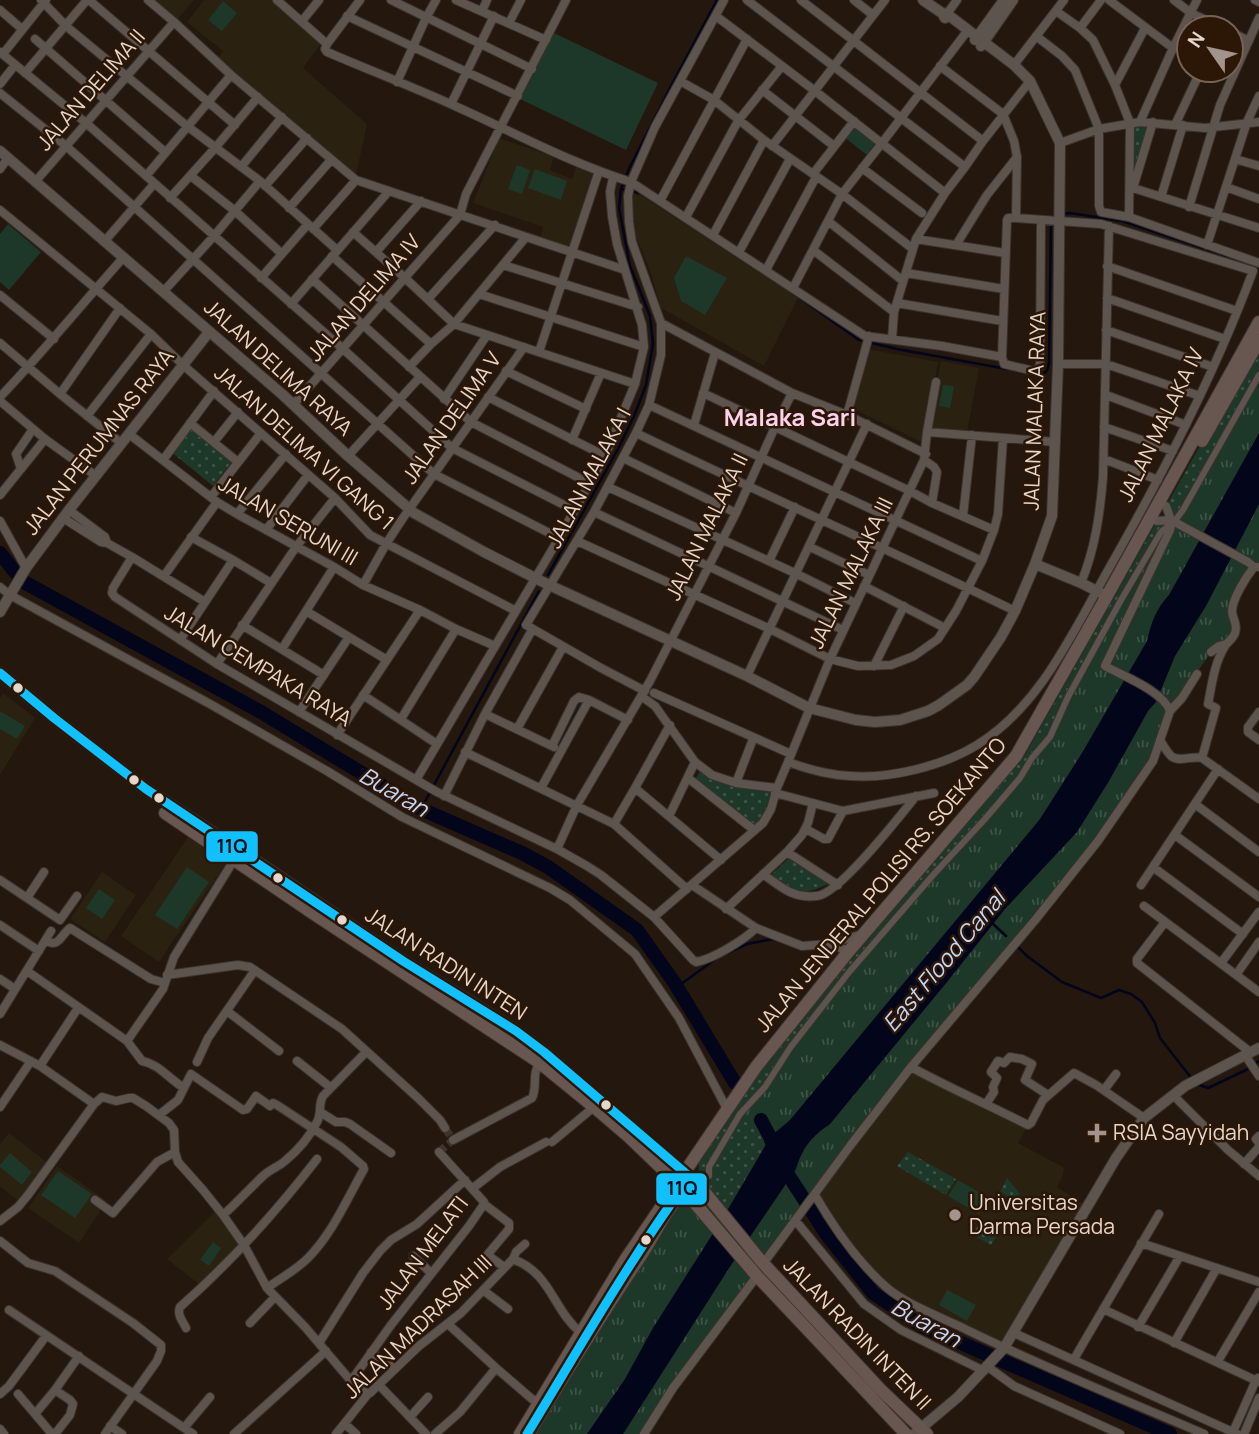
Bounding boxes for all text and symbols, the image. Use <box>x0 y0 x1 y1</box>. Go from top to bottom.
north arrow <box>1175 14 1245 84</box>
street label: JALAN DELIMA II <box>30 23 151 156</box>
text: N <box>1181 27 1211 52</box>
street label: JALAN DELIMA IV <box>300 228 426 367</box>
street label: JALAN DELIMA RAYA <box>198 293 359 442</box>
street label: JALAN MALAKA RAYA <box>1017 311 1051 511</box>
street label: JALAN PERUMNAS RAYA <box>17 343 180 540</box>
street label: JALAN MALAKA IV <box>1111 343 1210 506</box>
street label: JALAN DELIMA V <box>395 346 507 489</box>
street label: JALAN DELIMA VI GANG 1 <box>209 359 401 536</box>
district label: Malaka Sari <box>724 400 856 433</box>
street label: JALAN MALAKA I <box>539 402 637 553</box>
street label: JALAN MALAKA II <box>658 449 754 605</box>
street label: JALAN SERUNI III <box>214 469 363 571</box>
street label: JALAN MALAKA III <box>801 492 899 653</box>
street label: JALAN CEMPAKA RAYA <box>160 598 357 732</box>
unlabelled marker <box>11 681 25 695</box>
street label: JALAN JENDERAL POLISI RS. SOEKANTO <box>749 731 1012 1038</box>
water label: Buaran <box>354 759 436 824</box>
unlabelled marker <box>127 773 141 787</box>
unlabelled marker <box>152 791 166 805</box>
line badge: 11Q <box>205 830 259 863</box>
text: 11Q <box>217 833 247 859</box>
unlabelled marker <box>271 871 285 885</box>
water label: East Flood Canal <box>875 881 1013 1038</box>
street label: JALAN RADIN INTEN <box>360 900 533 1026</box>
unlabelled marker <box>335 913 349 927</box>
unlabelled marker <box>599 1098 613 1112</box>
place label: RSIA Sayyidah <box>1113 1118 1249 1146</box>
marker: RSIA Sayyidah <box>1087 1123 1107 1143</box>
line badge: 11Q <box>655 1172 708 1206</box>
text: 11Q <box>667 1175 697 1201</box>
place label: Universitas Darma Persada <box>969 1188 1115 1240</box>
street label: JALAN MELATI <box>370 1190 474 1315</box>
marker: Universitas Darma Persada <box>947 1207 963 1223</box>
unlabelled marker <box>639 1233 653 1247</box>
street label: JALAN MADRASAH III <box>337 1248 498 1404</box>
street label: JALAN RADIN INTEN II <box>778 1251 938 1416</box>
water label: Buaran <box>886 1290 968 1355</box>

